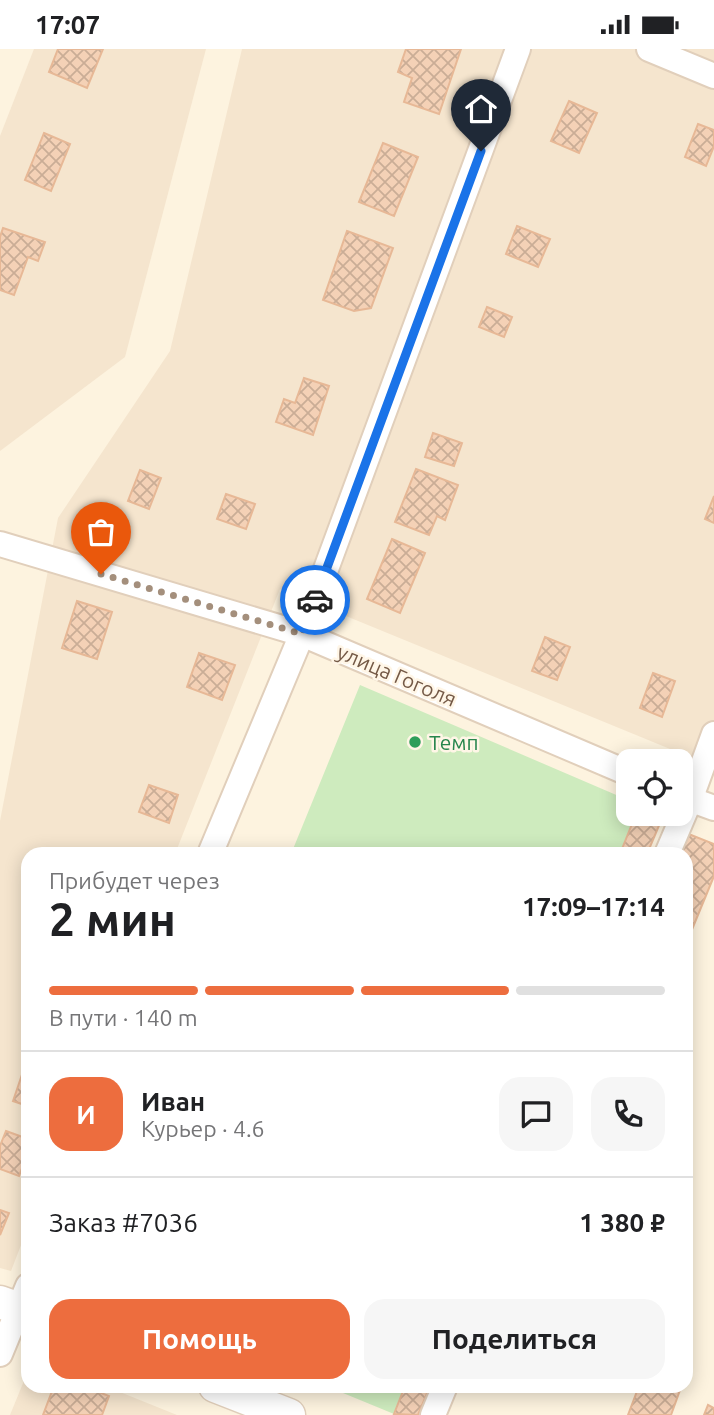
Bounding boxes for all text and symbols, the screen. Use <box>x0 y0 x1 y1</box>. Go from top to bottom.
text: 17:07 <box>35 10 100 39</box>
pin <box>451 79 511 151</box>
icon: home <box>462 90 500 128</box>
pin <box>71 502 131 574</box>
icon: bag <box>82 513 120 551</box>
courier <box>280 565 350 635</box>
icon: car <box>296 581 334 619</box>
street label: улица Гоголя <box>334 639 460 711</box>
place label: Темп <box>429 730 479 754</box>
marker: Темп <box>407 734 423 750</box>
map controls <box>616 749 693 826</box>
button: locate <box>616 749 693 826</box>
text: Прибудет через <box>49 868 220 893</box>
text: 17:09–17:14 <box>522 892 665 921</box>
text: 2 мин <box>49 893 176 945</box>
text: В пути · 140 m <box>49 1005 198 1030</box>
button: chat <box>499 1077 573 1151</box>
button: phone <box>591 1077 665 1151</box>
text: Иван <box>141 1087 205 1116</box>
text: И <box>76 1100 96 1129</box>
text: Курьер · 4.6 <box>141 1116 265 1141</box>
text: Заказ #7036 <box>49 1208 198 1237</box>
text: 1 380 ₽ <box>579 1208 665 1237</box>
button: Помощь <box>49 1299 350 1379</box>
button: Поделиться <box>364 1299 665 1379</box>

